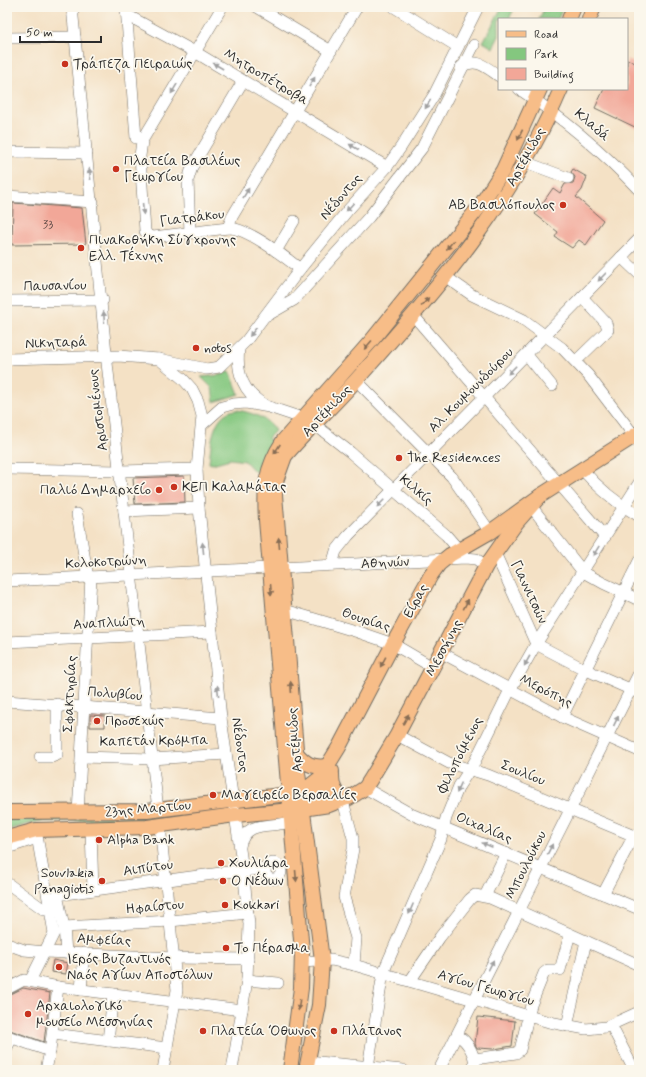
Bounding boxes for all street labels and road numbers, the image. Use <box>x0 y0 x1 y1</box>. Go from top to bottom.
street label: Μητροπέτροβα <box>220 44 312 109</box>
street label: Κλαδά <box>571 105 614 145</box>
street label: Αρτέμιδος <box>502 124 550 190</box>
street label: Νέδοντος <box>315 170 366 224</box>
street label: Γιατράκου <box>159 205 225 231</box>
street label: Παυσανίου <box>23 276 87 296</box>
street label: Νικηταρά <box>25 333 88 353</box>
street label: Αλ. Κουμουνδούρου <box>424 343 518 437</box>
street label: Αριστομένους <box>83 368 112 452</box>
street label: Αρτέμιδος <box>298 380 356 441</box>
street label: Κιλκίς <box>395 470 437 510</box>
street label: Κολοκοτρώνη <box>65 551 147 573</box>
street label: Αθηνών <box>360 553 410 573</box>
street label: Γιαννιτσών <box>506 557 552 627</box>
street label: Είρας <box>399 581 433 621</box>
street label: Θουρίας <box>339 604 393 636</box>
street label: Αναπλιώτη <box>73 612 145 634</box>
street label: Μεσσήνης <box>421 616 467 680</box>
street label: Σφακτηρίας <box>59 655 81 733</box>
street label: Μερόπης <box>516 670 576 712</box>
street label: Πολυβίου <box>87 683 143 705</box>
street label: Αρτέμιδος <box>282 707 307 773</box>
street label: Φιλοποίμενος <box>433 714 487 797</box>
street label: Νέδοντος <box>227 716 254 774</box>
street label: Καπετάν Κρόμπα <box>100 731 208 751</box>
street label: Σουλίου <box>498 756 548 790</box>
street label: 23ης Μαρτίου <box>104 796 192 822</box>
street label: Οιχαλίας <box>453 808 515 848</box>
street label: Μπουλούκου <box>501 828 551 902</box>
street label: Αιπύτου <box>122 856 174 880</box>
street label: Ηφαίστου <box>125 895 185 919</box>
street label: Αμφείας <box>77 930 131 950</box>
street label: Αγίου Γεωργίου <box>436 966 536 1010</box>

